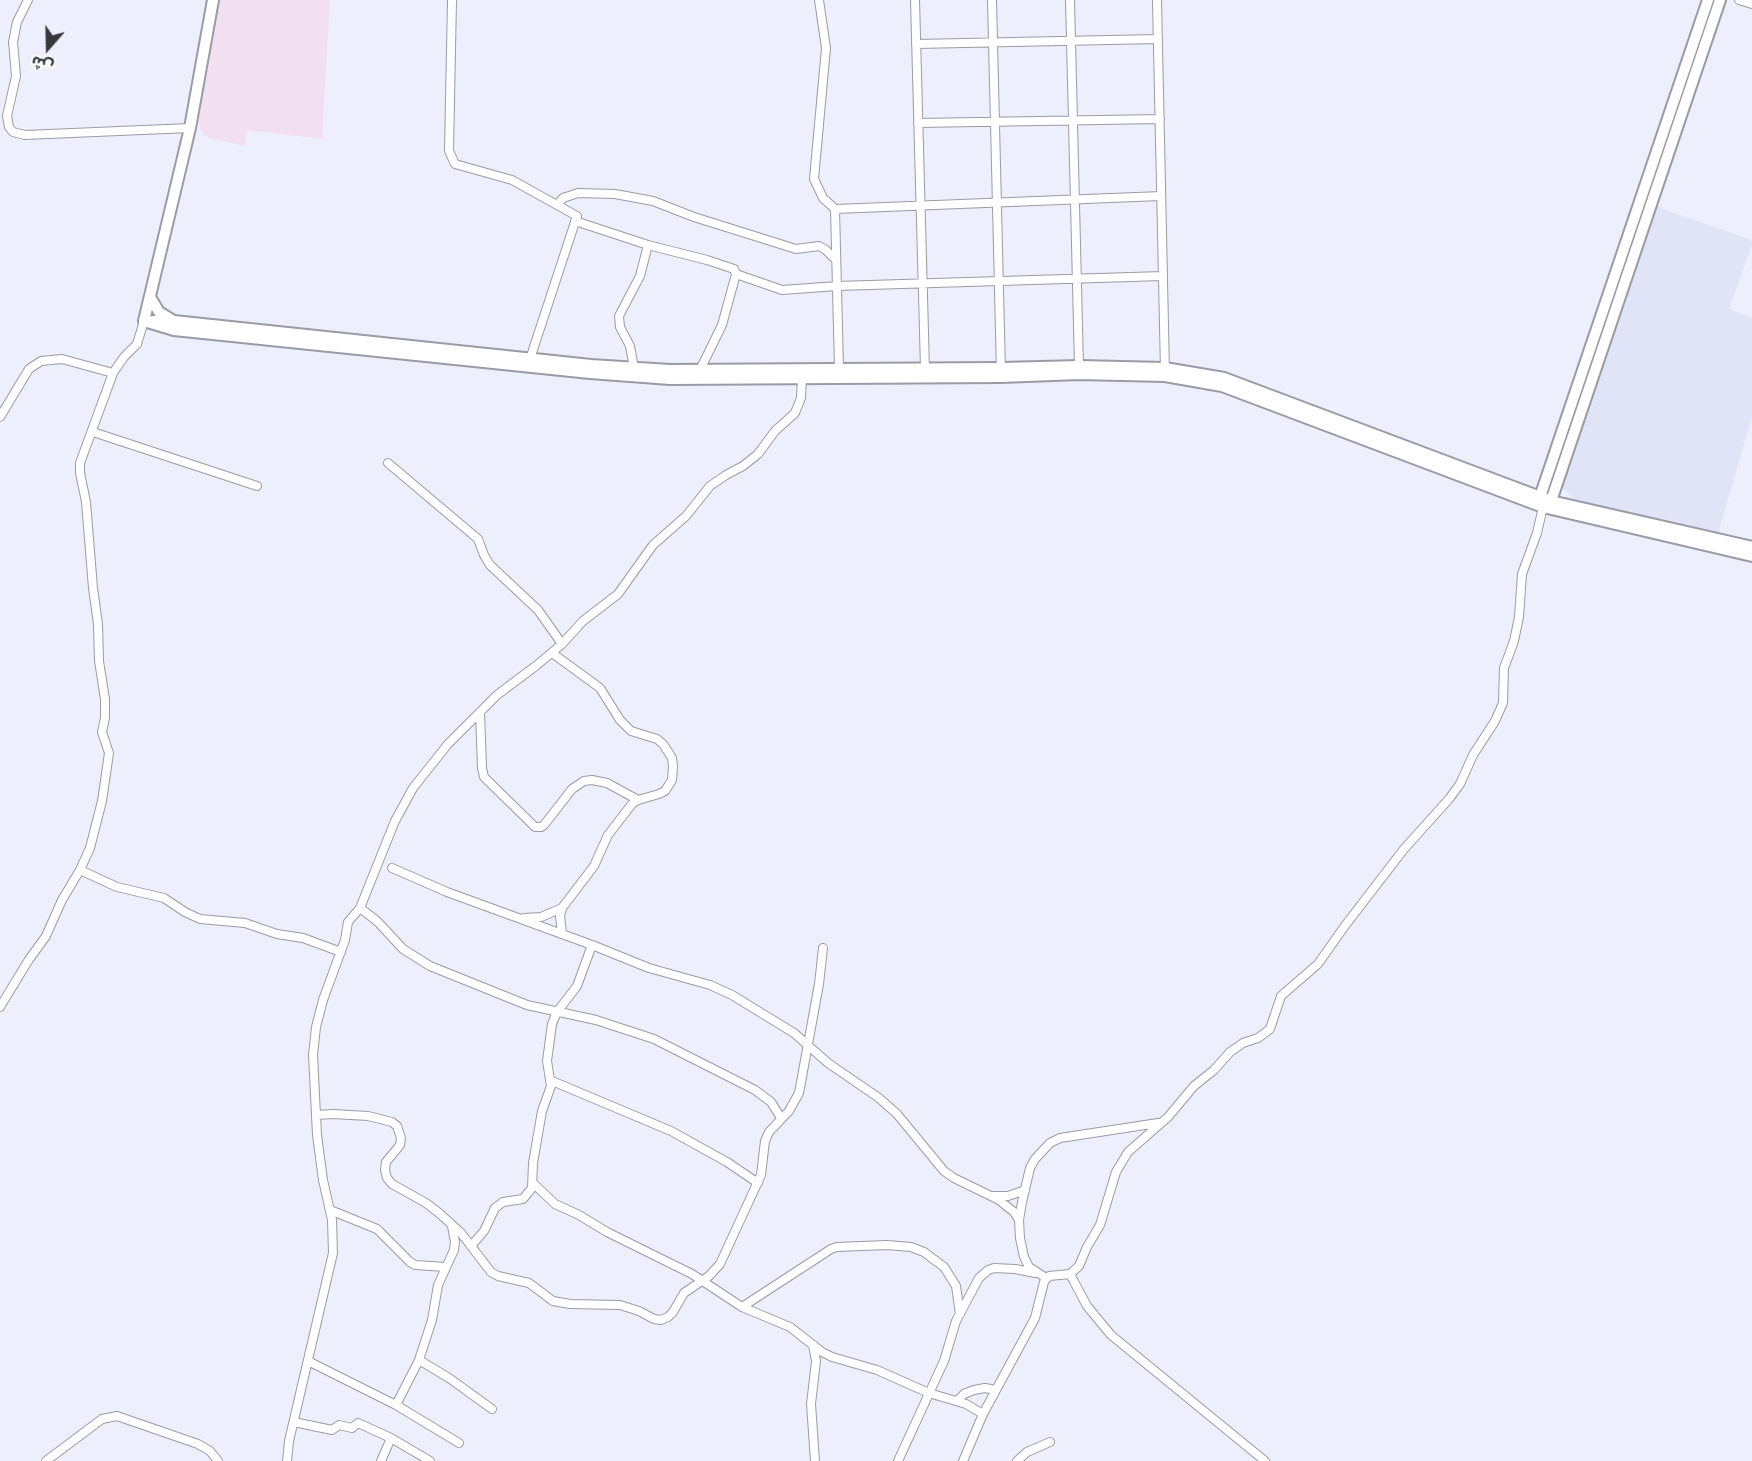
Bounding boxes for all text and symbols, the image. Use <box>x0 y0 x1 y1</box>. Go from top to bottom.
north arrow <box>18 18 78 78</box>
text: ش <box>28 53 55 78</box>

